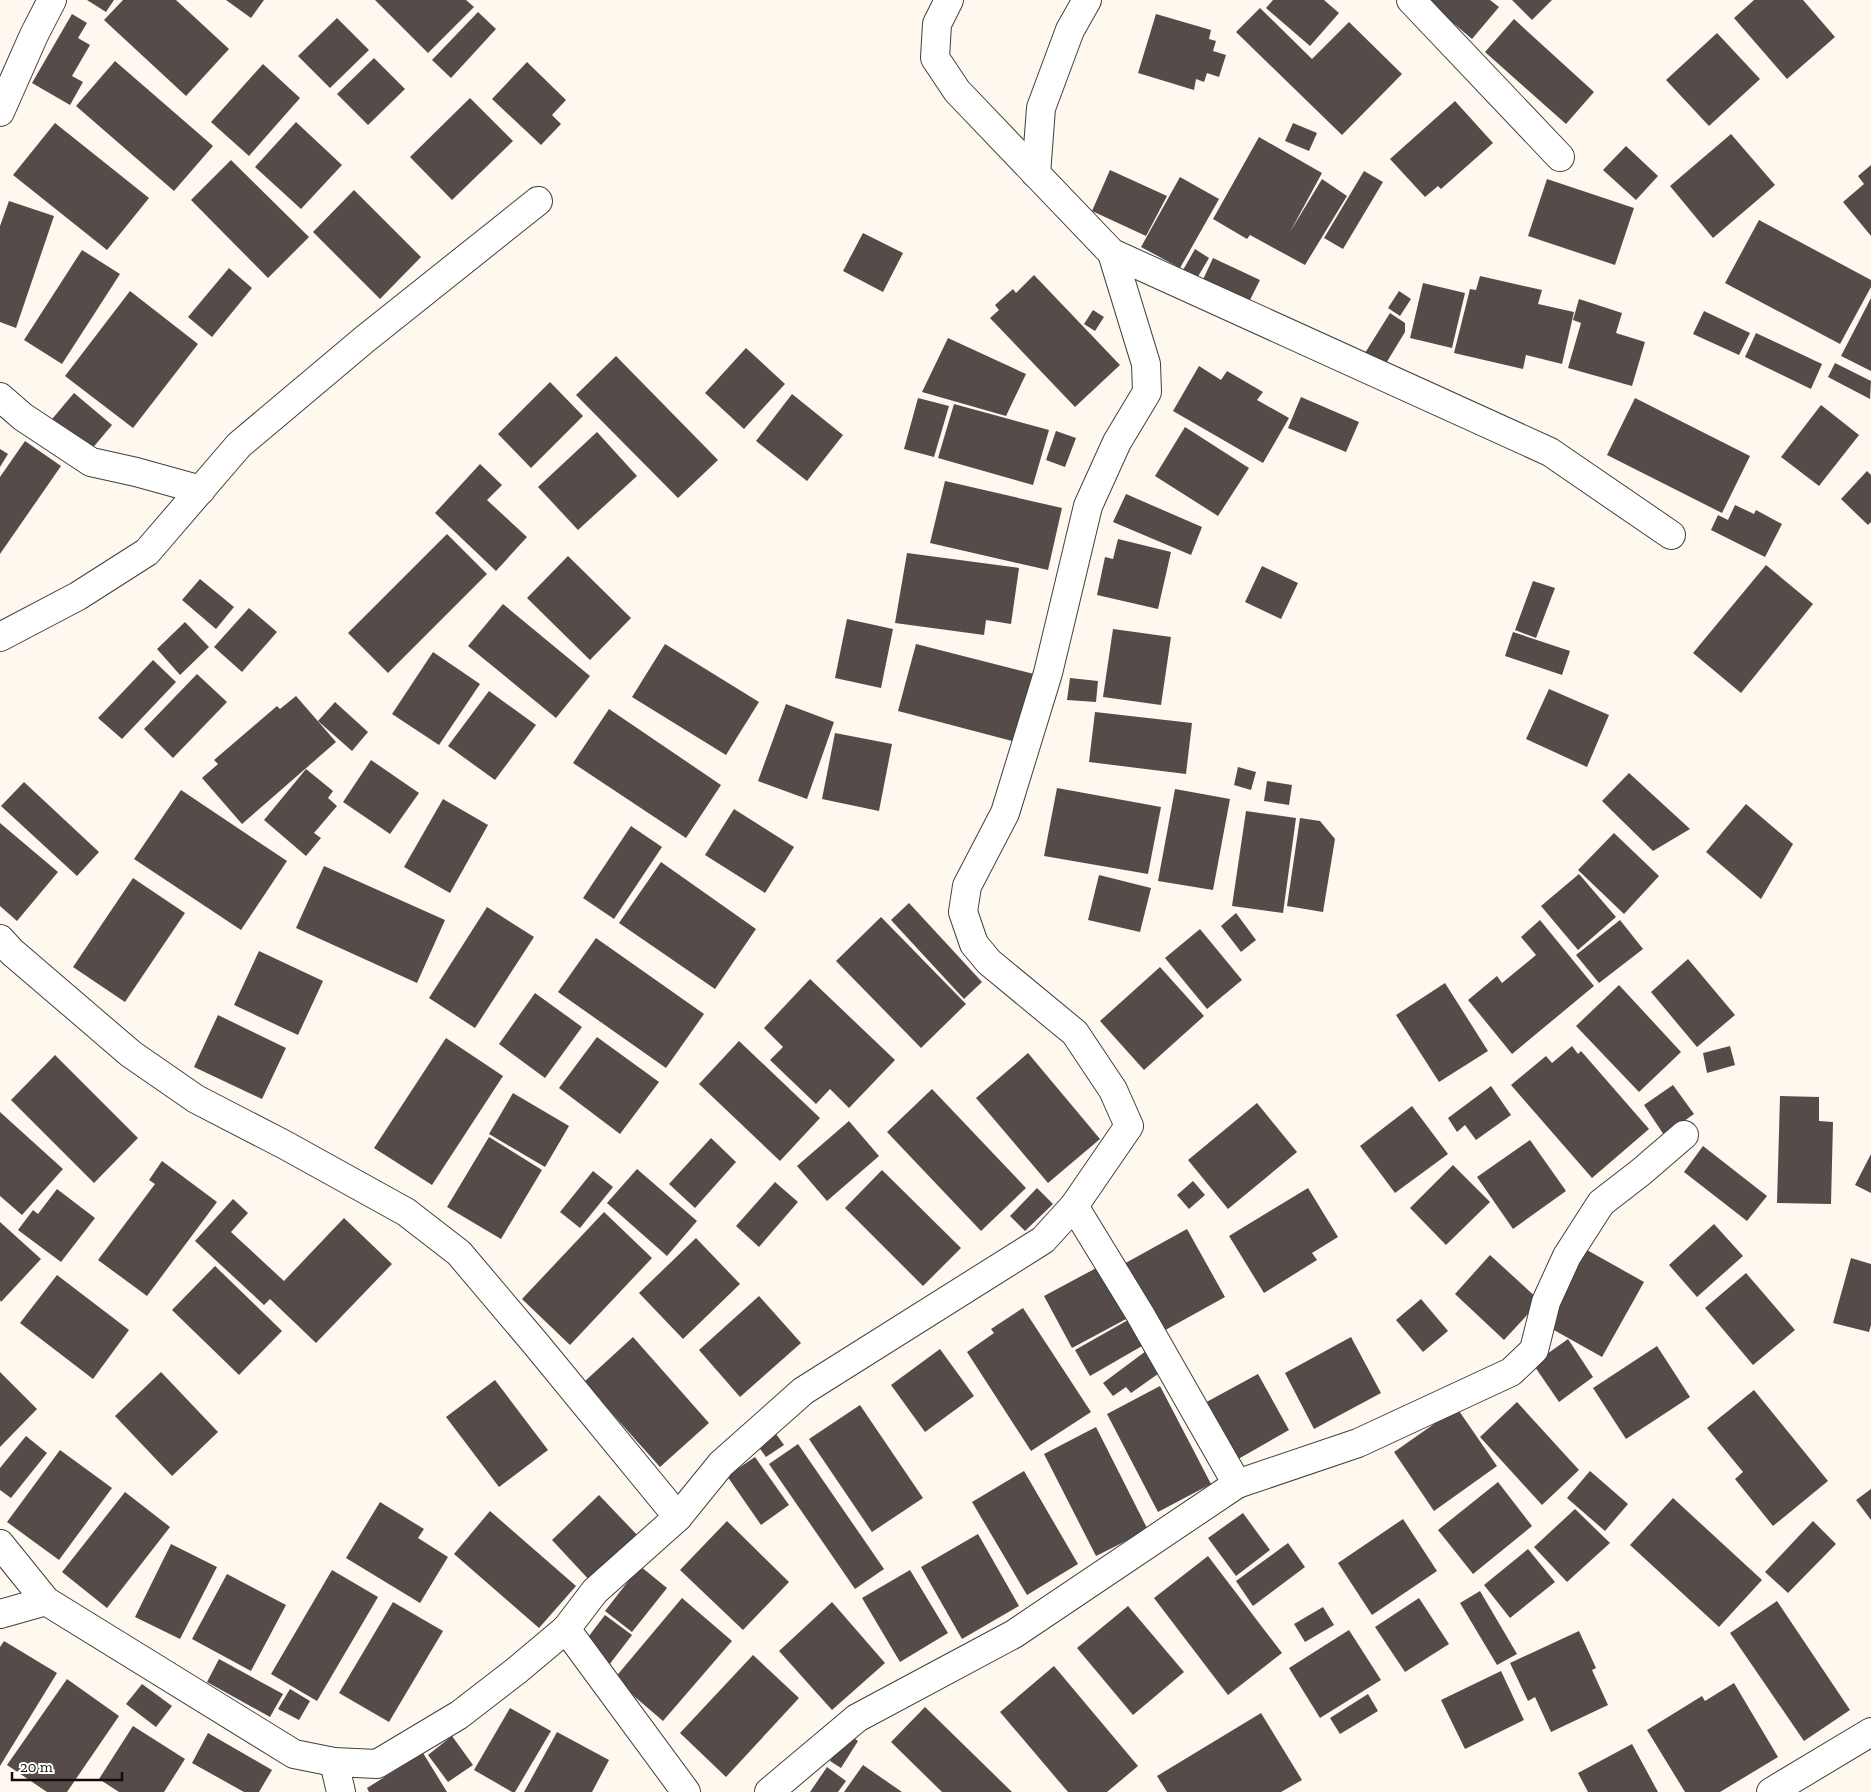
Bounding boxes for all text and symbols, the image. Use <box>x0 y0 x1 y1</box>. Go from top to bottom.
scale bar <box>12 1750 122 1782</box>
text: 20 m <box>20 1758 53 1776</box>

